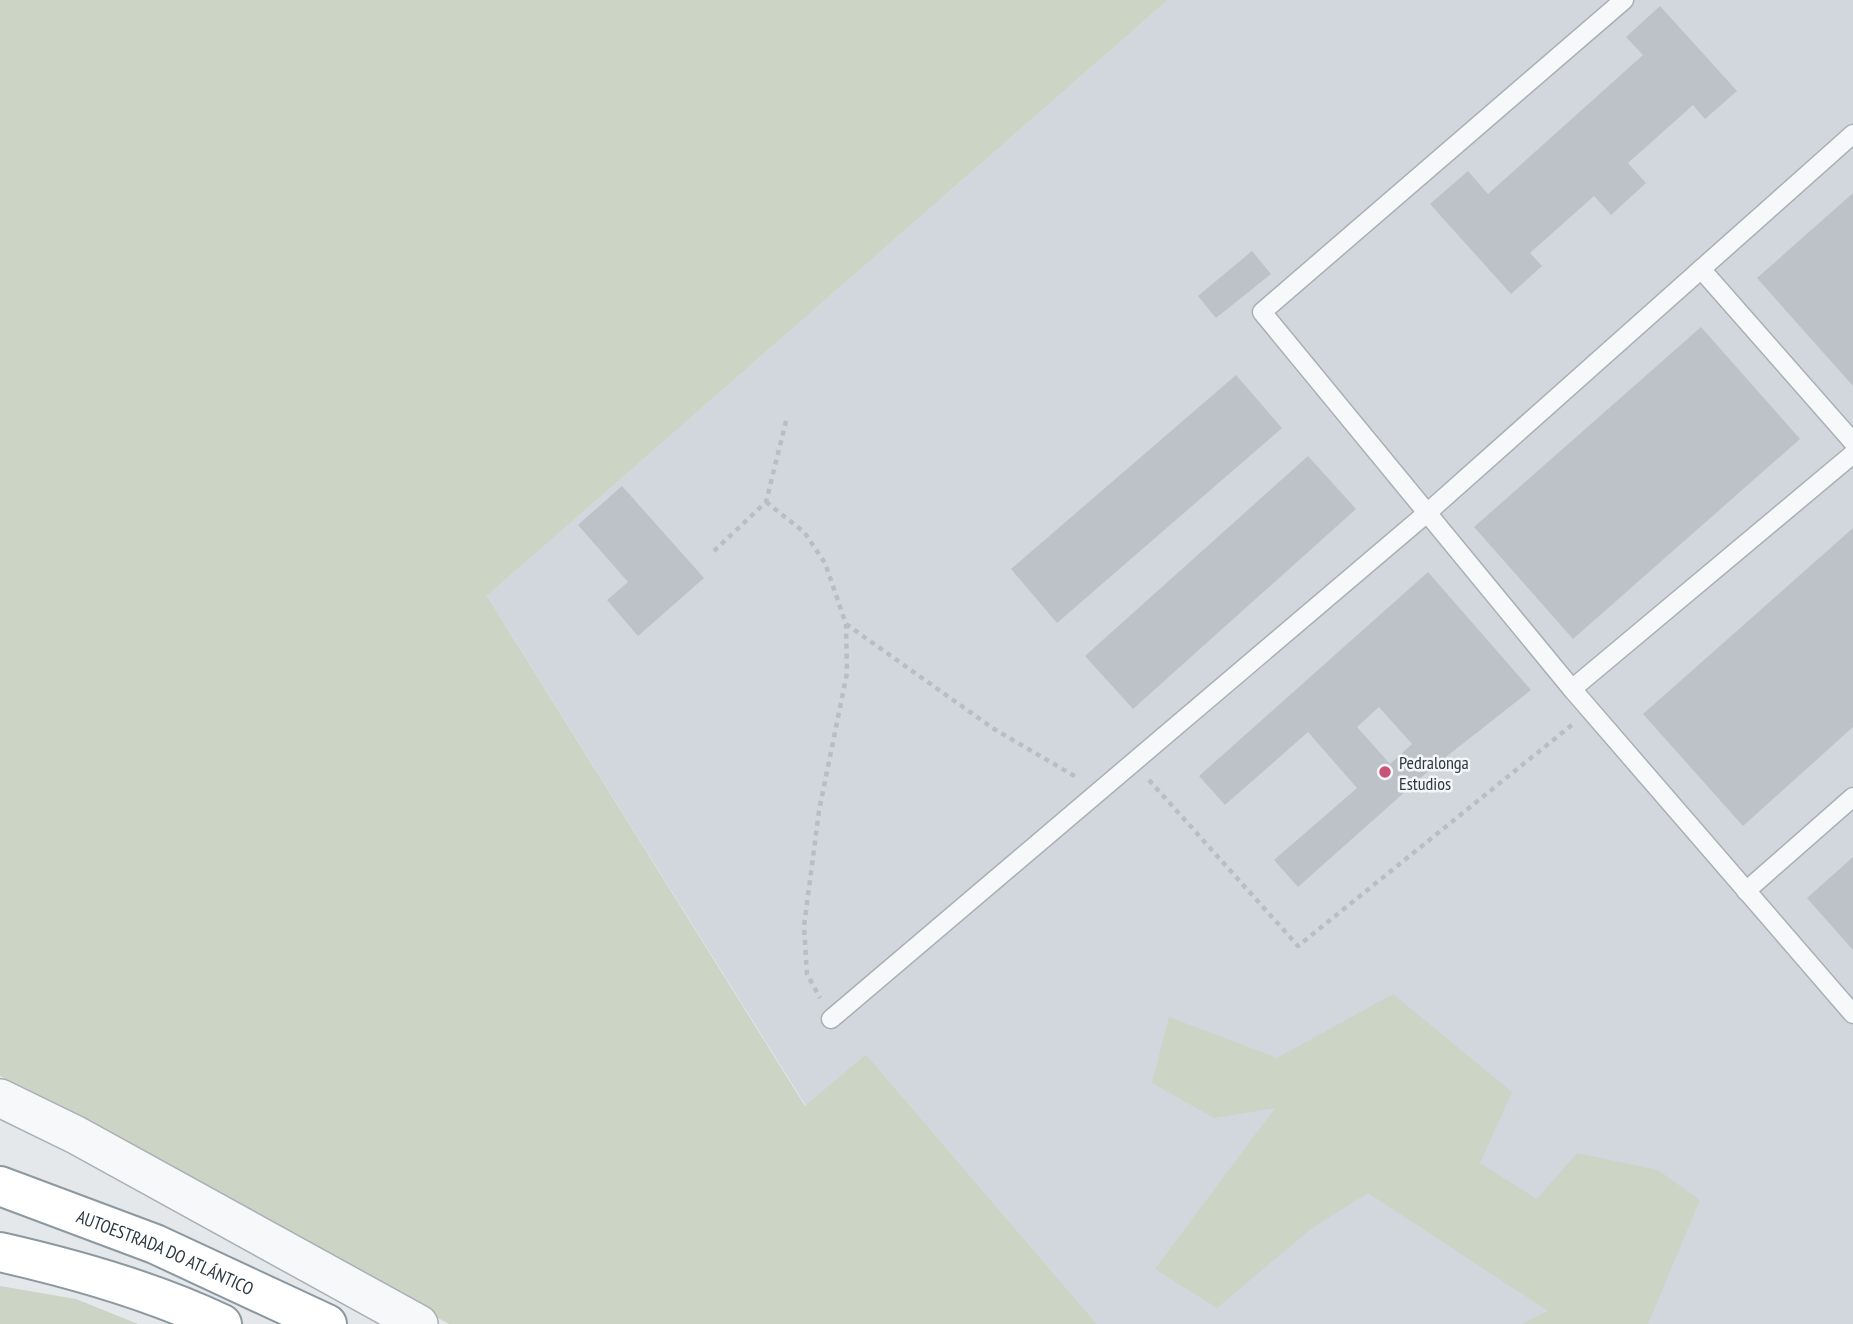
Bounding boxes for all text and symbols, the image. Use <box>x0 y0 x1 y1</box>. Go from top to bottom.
place label: Pedralonga Estudios <box>1399 751 1469 795</box>
marker: Pedralonga Estudios <box>1377 764 1393 780</box>
street label: AUTOESTRADA DO ATLÁNTICO <box>74 1204 258 1300</box>

